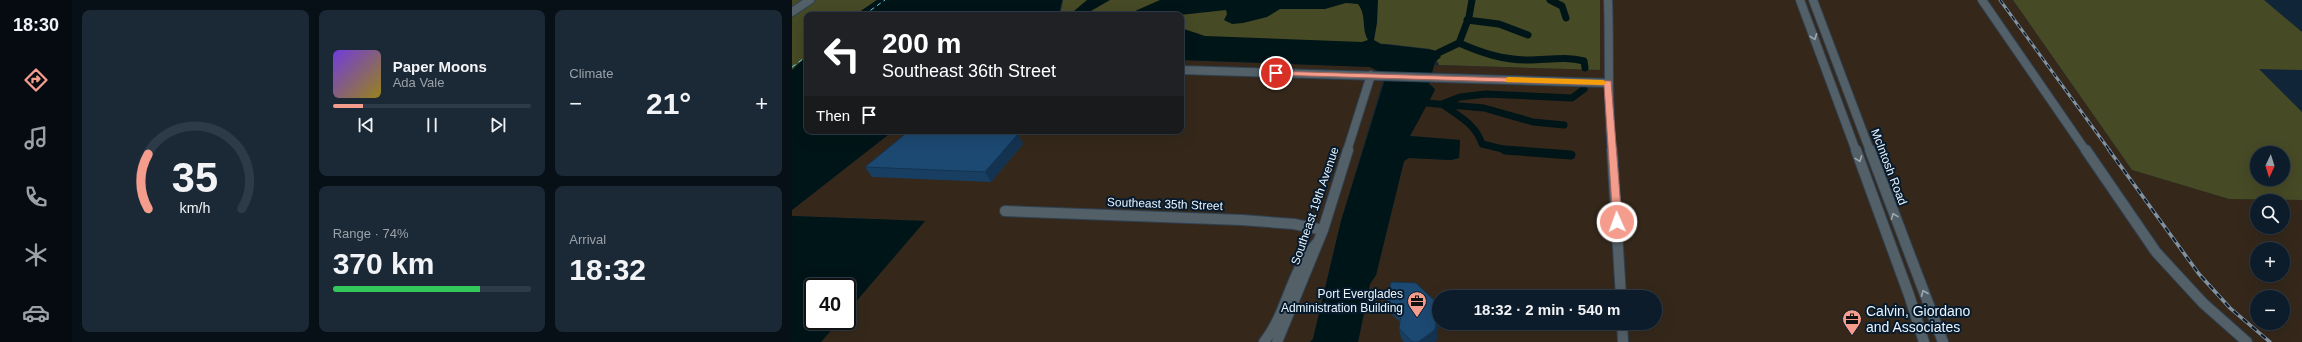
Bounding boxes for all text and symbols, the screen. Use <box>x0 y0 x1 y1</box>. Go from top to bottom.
text: 18:30 <box>13 15 59 35</box>
icon: left <box>816 28 868 80</box>
text: 200 m <box>882 28 961 59</box>
one-way arrow <box>1810 34 1818 41</box>
pin <box>1259 56 1293 90</box>
text: Paper Moons <box>393 58 487 75</box>
text: Southeast 36th Street <box>882 61 1056 81</box>
icon: arrive <box>1265 62 1287 84</box>
icon: directions <box>22 66 50 94</box>
text: Climate <box>569 66 613 81</box>
text: Ada Vale <box>393 75 444 90</box>
text: 21° <box>646 87 691 120</box>
text: − <box>569 91 582 116</box>
text: + <box>755 91 768 116</box>
icon: arrive <box>858 104 880 126</box>
text: Then <box>816 107 850 124</box>
icon: previous <box>355 114 377 136</box>
icon: pause <box>421 114 443 136</box>
icon: next <box>487 114 509 136</box>
icon: music <box>22 124 50 152</box>
street label: McIntosh Road <box>1868 127 1910 207</box>
street label: Southeast 19th Avenue <box>1288 145 1342 267</box>
north arrow <box>2250 146 2290 186</box>
map controls <box>2250 146 2290 330</box>
text: 35 <box>172 154 218 201</box>
one-way arrow <box>1855 156 1863 163</box>
icon: phone <box>22 183 50 211</box>
button: search <box>2250 194 2290 234</box>
street label: Southeast 35th Street <box>1107 195 1224 213</box>
text: km/h <box>180 200 211 216</box>
position arrow <box>1596 201 1638 243</box>
one-way arrow <box>1891 213 1899 220</box>
text: Range · 74% <box>333 226 409 241</box>
text: Arrival <box>569 232 606 247</box>
icon: climate <box>22 241 50 269</box>
button: + <box>2250 242 2290 282</box>
text: 370 km <box>333 247 434 280</box>
text: 18:32 <box>569 253 646 286</box>
speed limit sign: 40 <box>804 278 856 330</box>
place label: Port Everglades Administration Building <box>1281 287 1403 315</box>
one-way arrow <box>1921 289 1929 297</box>
office icon: Port Everglades Administration Building <box>1406 290 1428 318</box>
button: − <box>2250 290 2290 330</box>
icon: car <box>22 299 50 327</box>
text: 18:32 · 2 min · 540 m <box>1474 301 1620 318</box>
place label: Calvin, Giordano and Associates <box>1866 303 1970 335</box>
office icon: Calvin, Giordano and Associates <box>1841 308 1863 336</box>

